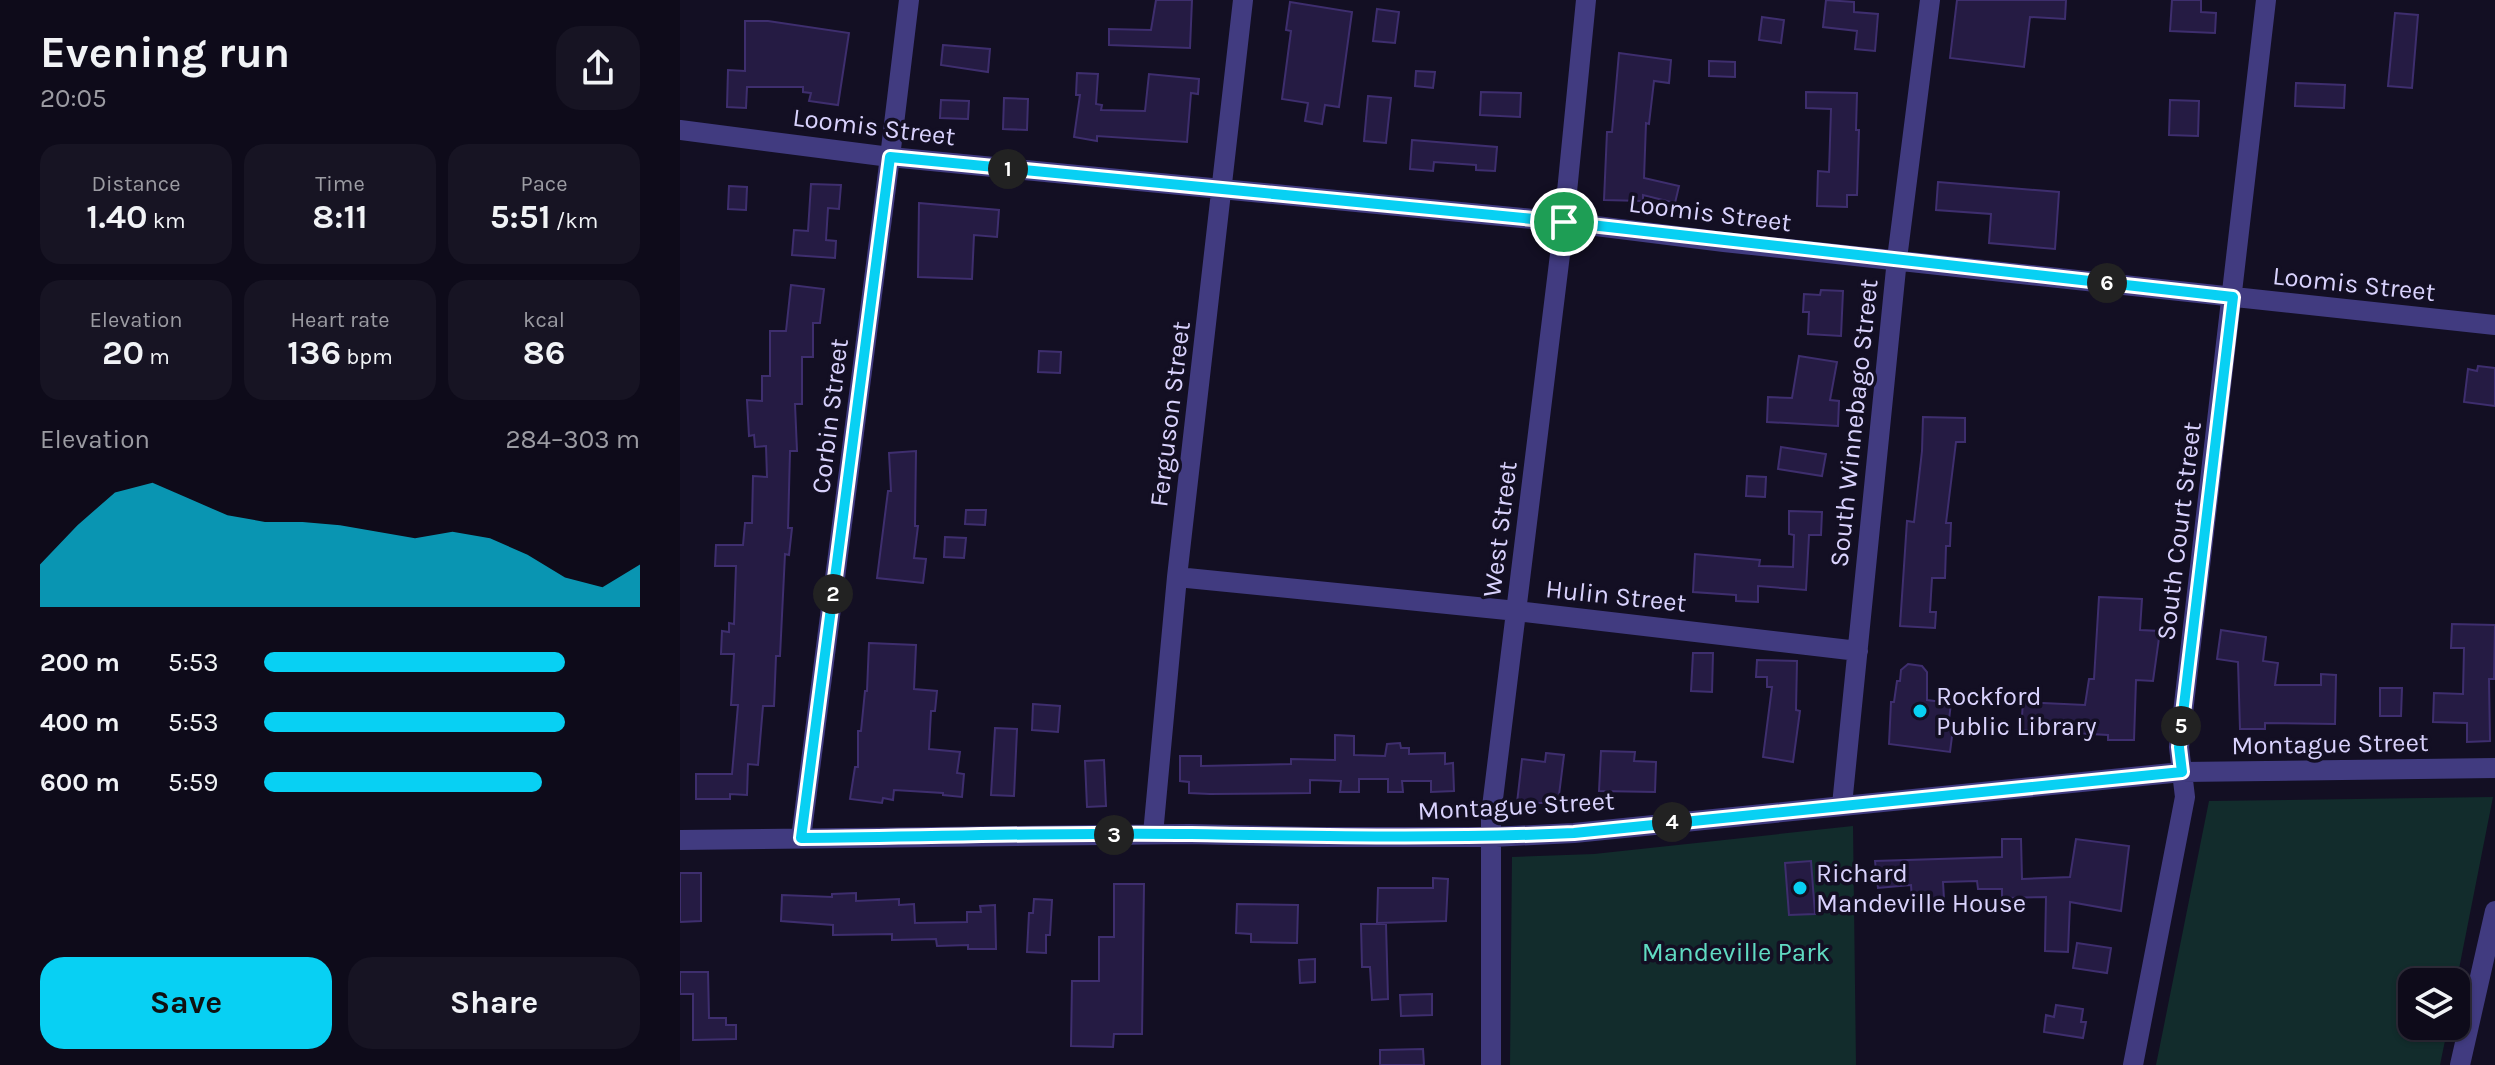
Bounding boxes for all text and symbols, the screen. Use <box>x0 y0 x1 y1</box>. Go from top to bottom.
button: share <box>556 26 640 110</box>
text: Evening run <box>40 27 290 78</box>
text: 20:05 <box>40 83 107 114</box>
street label: Loomis Street <box>791 102 957 152</box>
pin: 1 <box>988 149 1028 189</box>
text: 1 <box>1004 156 1012 182</box>
text: Distance <box>92 171 180 197</box>
text: Time <box>315 171 365 197</box>
text: Pace <box>521 171 567 197</box>
pin <box>1530 188 1598 256</box>
street label: Loomis Street <box>1627 188 1793 238</box>
text: 1.40 <box>86 197 147 237</box>
text: 8:11 <box>312 197 368 237</box>
text: 5:51 <box>490 197 551 237</box>
icon: arrive <box>1542 200 1586 244</box>
text: km <box>147 208 186 234</box>
text: /km <box>551 208 598 234</box>
street label: Loomis Street <box>2271 260 2437 308</box>
pin: 6 <box>2087 263 2127 303</box>
text: 6 <box>2100 270 2114 296</box>
street label: South Winnebago Street <box>1823 277 1885 568</box>
text: Elevation <box>89 307 183 333</box>
text: Heart rate <box>290 307 390 333</box>
text: kcal <box>523 307 565 333</box>
street label: Ferguson Street <box>1143 319 1197 509</box>
text: 20 <box>102 333 144 373</box>
text: 136 <box>287 333 341 373</box>
text: 86 <box>523 333 565 373</box>
street label: Corbin Street <box>805 337 855 495</box>
text: m <box>144 344 170 370</box>
text: bpm <box>341 344 393 370</box>
street label: South Court Street <box>2150 420 2208 642</box>
text: Elevation <box>40 424 150 455</box>
text: 284–303 m <box>506 424 640 455</box>
street label: West Street <box>1476 459 1524 599</box>
street label: Hulin Street <box>1544 573 1688 619</box>
pin: 2 <box>813 574 853 614</box>
text: 2 <box>826 581 840 607</box>
text: 200 m <box>40 647 120 678</box>
text: 5:53 <box>168 647 219 678</box>
place label: Rockford Public Library <box>1936 681 2097 742</box>
marker: Rockford Public Library <box>1911 702 1929 720</box>
pin: 5 <box>2161 706 2201 746</box>
text: 400 m <box>40 707 120 738</box>
text: 5:53 <box>168 707 219 738</box>
text: 5 <box>2175 713 2187 739</box>
street label: Montague Street <box>2231 727 2429 761</box>
text: 600 m <box>40 767 120 798</box>
text: 5:59 <box>168 767 218 798</box>
street label: Montague Street <box>1417 785 1616 827</box>
pin: 4 <box>1652 802 1692 842</box>
text: 4 <box>1665 809 1679 835</box>
pin: 3 <box>1094 815 1134 855</box>
text: 3 <box>1107 822 1121 848</box>
place label: Richard Mandeville House <box>1816 858 2026 919</box>
marker: Richard Mandeville House <box>1791 879 1809 897</box>
park label: Mandeville Park <box>1642 937 1830 968</box>
button: Save <box>40 957 332 1049</box>
button: Share <box>348 957 640 1049</box>
map controls <box>2398 968 2470 1040</box>
button: layers <box>2398 968 2470 1040</box>

